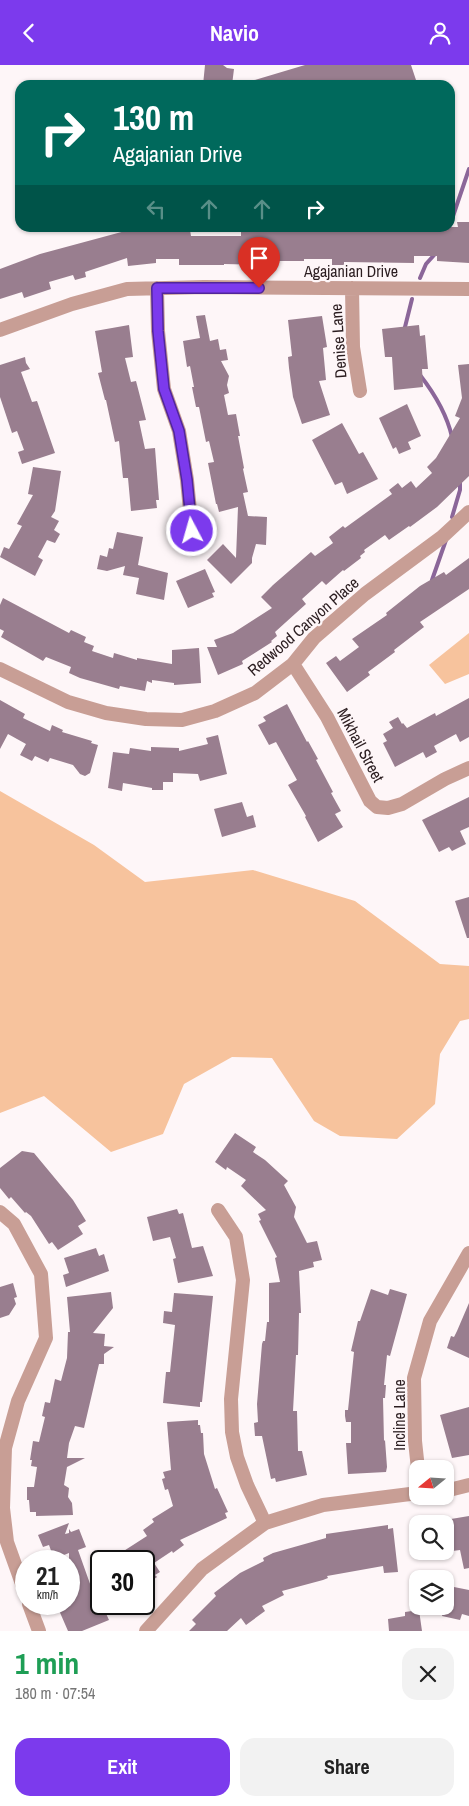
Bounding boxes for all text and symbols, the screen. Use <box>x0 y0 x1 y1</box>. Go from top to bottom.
text: Navio <box>210 18 259 48</box>
icon: back <box>15 19 43 47</box>
icon: person <box>426 19 454 47</box>
text: 130 m <box>113 94 194 141</box>
icon: right <box>30 100 95 165</box>
text: Agajanian Drive <box>113 139 242 169</box>
icon: left <box>142 195 170 223</box>
icon: ahead <box>195 195 223 223</box>
icon: ahead <box>248 195 276 223</box>
icon: right <box>301 195 329 223</box>
pin <box>238 237 280 288</box>
icon: arrive <box>245 244 273 272</box>
street label: Agajanian Drive <box>303 260 398 282</box>
street label: Denise Lane <box>324 303 352 379</box>
position arrow <box>165 504 217 556</box>
street label: Redwood Canyon Place <box>243 572 363 680</box>
street label: Mikhail Street <box>332 704 390 786</box>
street label: Incline Lane <box>388 1379 410 1451</box>
north arrow <box>409 1460 454 1505</box>
map controls <box>409 1460 454 1615</box>
button: search <box>409 1515 454 1560</box>
speed limit sign: 30 <box>90 1550 155 1615</box>
text: 21 <box>36 1559 59 1593</box>
button: layers <box>409 1570 454 1615</box>
text: km/h <box>37 1587 58 1603</box>
text: 1 min <box>15 1643 79 1683</box>
button: close <box>402 1648 454 1700</box>
text: 180 m · 07:54 <box>15 1682 95 1704</box>
button: Exit <box>15 1738 230 1796</box>
button: Share <box>240 1738 454 1796</box>

